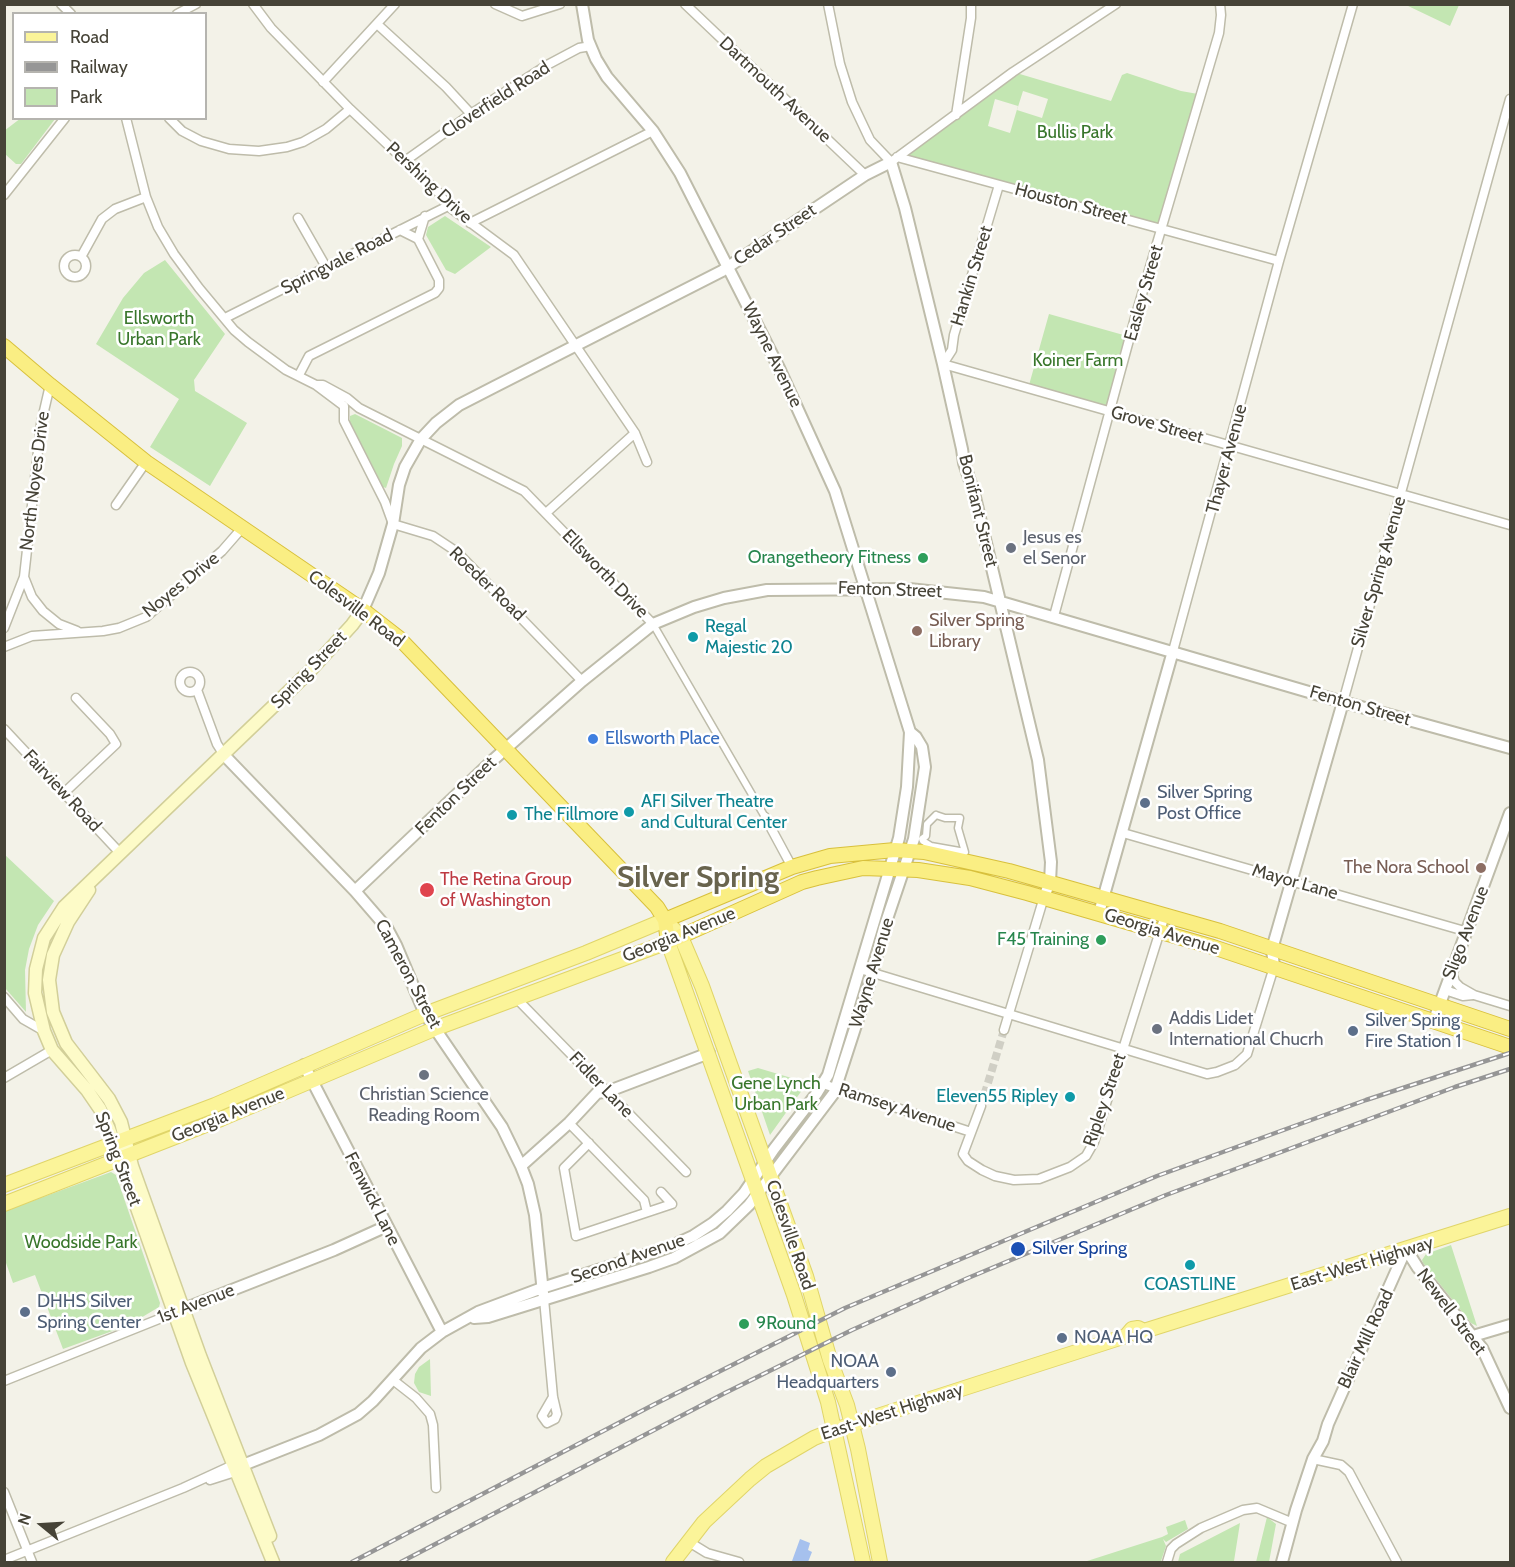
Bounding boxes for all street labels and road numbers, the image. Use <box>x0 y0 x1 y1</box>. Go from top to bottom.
street label: Dartmouth Avenue <box>714 33 836 147</box>
street label: Cloverfield Road <box>438 57 554 143</box>
street label: Pershing Drive <box>382 138 476 228</box>
street label: Houston Street <box>1012 179 1130 229</box>
street label: Cedar Street <box>730 200 820 270</box>
street label: Hankin Street <box>947 223 997 329</box>
street label: Springvale Road <box>277 224 397 300</box>
street label: Easley Street <box>1120 243 1168 343</box>
street label: Wayne Avenue <box>737 299 807 411</box>
street label: Grove Street <box>1108 401 1206 449</box>
street label: Thayer Avenue <box>1202 402 1252 516</box>
street label: North Noyes Drive <box>16 410 54 552</box>
street label: Bonifant Street <box>954 452 1002 570</box>
street label: Silver Spring Avenue <box>1347 494 1411 650</box>
street label: Ellsworth Drive <box>557 525 653 623</box>
street label: Roeder Road <box>444 542 530 626</box>
street label: Noyes Drive <box>138 548 224 622</box>
street label: Colesville Road <box>304 566 408 652</box>
street label: Fenton Street <box>838 577 942 603</box>
street label: Spring Street <box>267 627 351 713</box>
street label: Fenton Street <box>1307 681 1413 731</box>
street label: Fairview Road <box>18 745 106 837</box>
street label: Fenton Street <box>411 752 501 840</box>
street label: Mayor Lane <box>1250 859 1340 905</box>
street label: Sligo Avenue <box>1438 883 1494 983</box>
street label: Georgia Avenue <box>620 903 738 967</box>
street label: Georgia Avenue <box>1102 904 1222 960</box>
street label: Wayne Avenue <box>845 915 899 1031</box>
street label: Cameron Street <box>370 916 446 1032</box>
street label: Fidler Lane <box>564 1048 638 1122</box>
street label: Ripley Street <box>1079 1051 1131 1149</box>
street label: Ramsey Avenue <box>836 1079 958 1137</box>
street label: Georgia Avenue <box>169 1083 287 1147</box>
street label: Spring Street <box>90 1109 146 1209</box>
street label: Fenwick Lane <box>339 1149 405 1249</box>
street label: Colesville Road <box>761 1177 819 1293</box>
street label: Second Avenue <box>568 1229 688 1289</box>
street label: East-West Highway <box>1288 1232 1436 1296</box>
street label: Newell Street <box>1411 1265 1491 1359</box>
street label: 1st Avenue <box>155 1279 237 1329</box>
street label: Blair Mill Road <box>1334 1286 1398 1392</box>
street label: East-West Highway <box>818 1379 966 1445</box>

